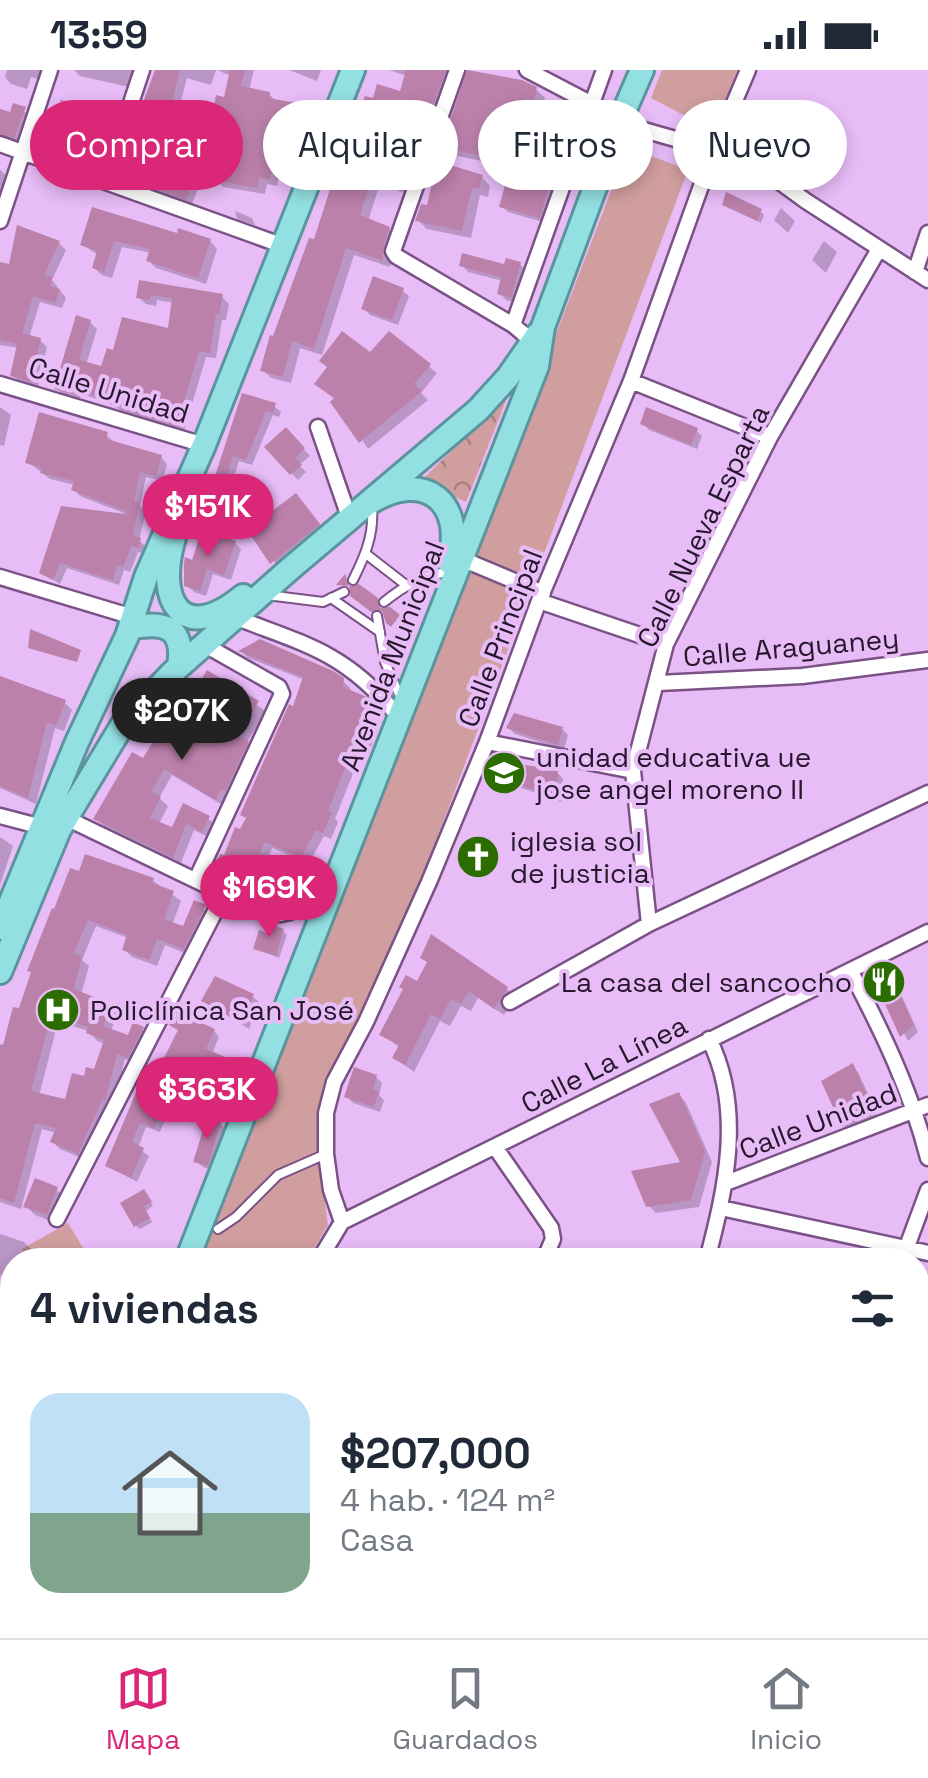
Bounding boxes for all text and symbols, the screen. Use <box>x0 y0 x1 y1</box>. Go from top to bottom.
text: 13:59 <box>50 11 148 59</box>
chip: Comprar <box>30 100 243 190</box>
chip: Alquilar <box>263 100 458 190</box>
chip: Filtros <box>478 100 653 190</box>
chip: Nuevo <box>673 100 847 190</box>
street label: Calle Unidad <box>24 349 194 431</box>
street label: Calle Nueva Esparta <box>629 399 777 653</box>
pin: $151K <box>138 474 278 559</box>
text: $151K <box>165 486 251 526</box>
street label: Avenida Municipal <box>332 536 452 776</box>
street label: Calle Principal <box>450 544 550 732</box>
street label: Calle Araguaney <box>681 620 901 674</box>
pin: $207K <box>112 678 252 763</box>
text: $207K <box>134 690 230 730</box>
place label: unidad educativa ue jose angel moreno II <box>535 739 811 807</box>
school or university icon: unidad educativa ue jose angel moreno II <box>481 750 527 796</box>
place label: iglesia sol de justicia <box>510 823 650 891</box>
church icon: iglesia sol de justicia <box>455 834 501 880</box>
pin: $169K <box>199 855 339 940</box>
text: $169K <box>222 867 316 907</box>
restaurant icon: La casa del sancocho <box>861 959 907 1005</box>
place label: La casa del sancocho <box>561 964 852 1000</box>
hospital icon: Policlínica San José <box>35 987 81 1033</box>
place label: Policlínica San José <box>90 992 354 1028</box>
street label: Calle La Línea <box>515 1007 693 1121</box>
pin: $363K <box>137 1057 277 1142</box>
text: $363K <box>158 1069 256 1109</box>
street label: Calle Unidad <box>734 1074 902 1168</box>
icon: filters <box>845 1281 900 1336</box>
text: 4 viviendas <box>30 1282 259 1335</box>
text: $207,000 <box>340 1427 531 1480</box>
icon: home <box>110 1433 230 1553</box>
text: 4 hab. · 124 m² <box>340 1480 555 1520</box>
text: Casa <box>340 1520 414 1560</box>
tab: Mapa <box>106 1661 180 1757</box>
tab: Guardados <box>393 1661 538 1757</box>
tab: Inicio <box>750 1661 822 1757</box>

